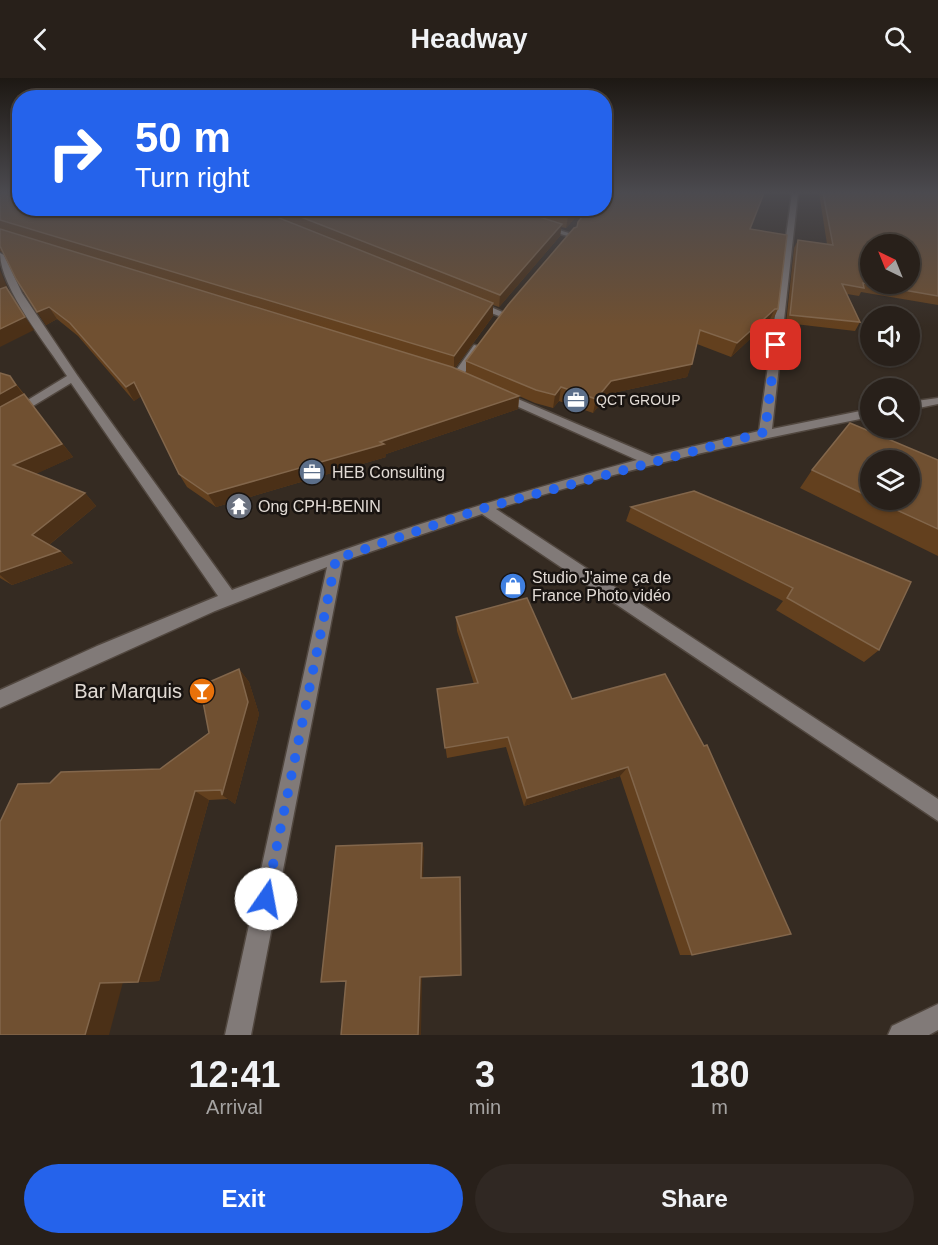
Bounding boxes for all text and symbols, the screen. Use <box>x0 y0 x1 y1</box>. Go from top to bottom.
icon: back <box>24 23 57 56</box>
icon: search <box>881 23 914 56</box>
text: Headway <box>410 24 528 54</box>
icon: right <box>36 114 114 192</box>
text: 50 m <box>135 114 231 161</box>
text: Turn right <box>135 163 250 193</box>
north arrow <box>860 234 920 294</box>
map controls <box>860 234 920 510</box>
button: sound <box>860 306 920 366</box>
pin <box>750 319 801 370</box>
icon: arrive <box>759 328 792 361</box>
button: search <box>860 378 920 438</box>
office icon: QCT GROUP <box>561 385 591 415</box>
place label: QCT GROUP <box>596 392 681 408</box>
button: layers <box>860 450 920 510</box>
office icon: HEB Consulting <box>297 457 327 487</box>
place label: HEB Consulting <box>332 464 445 481</box>
temple icon: Ong CPH-BENIN <box>224 491 254 521</box>
place label: Ong CPH-BENIN <box>258 498 381 515</box>
place label: Studio J'aime ça de France Photo vidéo <box>532 569 671 604</box>
shop icon: Studio J'aime ça de France Photo vidéo <box>498 571 528 601</box>
bar icon: Bar Marquis <box>187 676 217 706</box>
place label: Bar Marquis <box>74 680 182 702</box>
position arrow <box>234 867 298 931</box>
text: 12:41 <box>188 1054 280 1095</box>
text: 3 <box>475 1054 495 1095</box>
text: 180 <box>689 1054 750 1095</box>
text: Arrival <box>206 1096 263 1118</box>
text: min <box>469 1096 501 1118</box>
text: m <box>711 1096 728 1118</box>
button: Exit <box>24 1164 463 1233</box>
button: Share <box>475 1164 914 1233</box>

